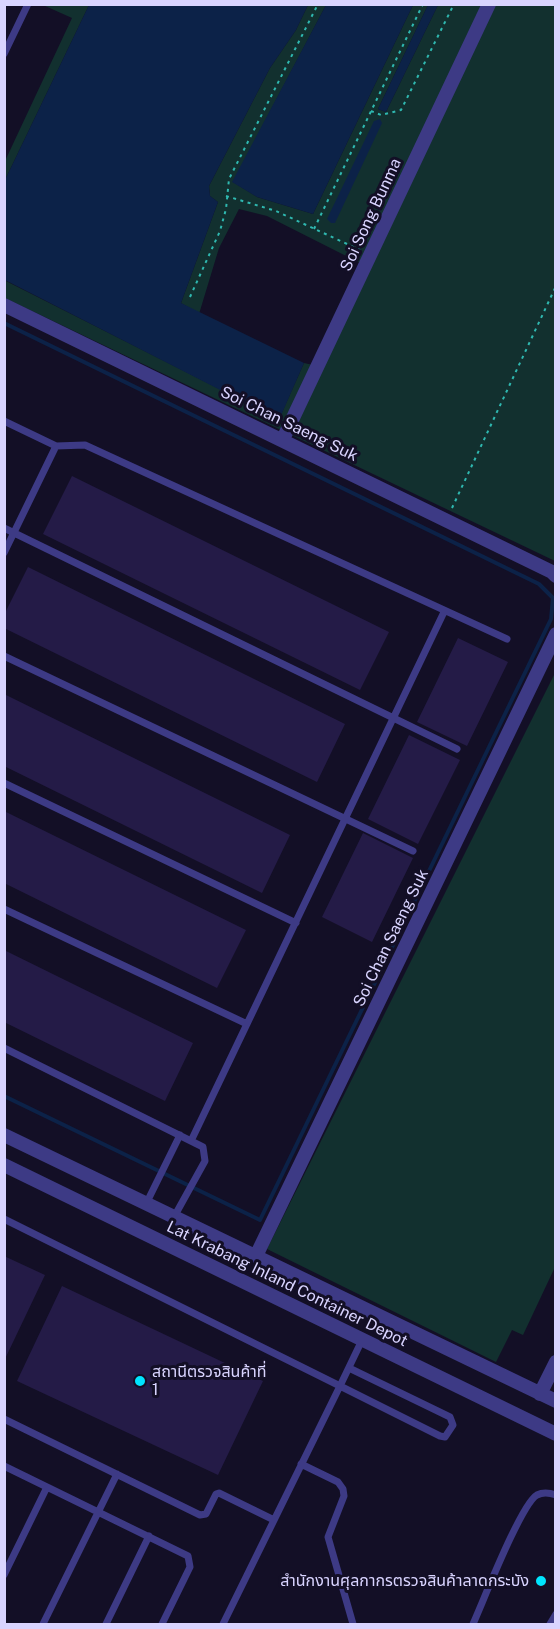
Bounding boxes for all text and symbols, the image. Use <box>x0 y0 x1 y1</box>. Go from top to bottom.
street label: Soi Song Bunma <box>336 155 406 275</box>
street label: Soi Chan Saeng Suk <box>217 382 361 466</box>
street label: Soi Chan Saeng Suk <box>349 866 433 1010</box>
street label: Lat Krabang Inland Container Depot <box>163 1217 411 1351</box>
place label: สถานีตรวจสินค้าที่ 1 <box>152 1362 266 1400</box>
marker: สถานีตรวจสินค้าที่ 1 <box>133 1374 147 1388</box>
place label: สำนักงานศุลกากรตรวจสินค้าลาดกระบัง <box>280 1571 529 1591</box>
marker: สำนักงานศุลกากรตรวจสินค้าลาดกระบัง <box>534 1574 548 1588</box>

